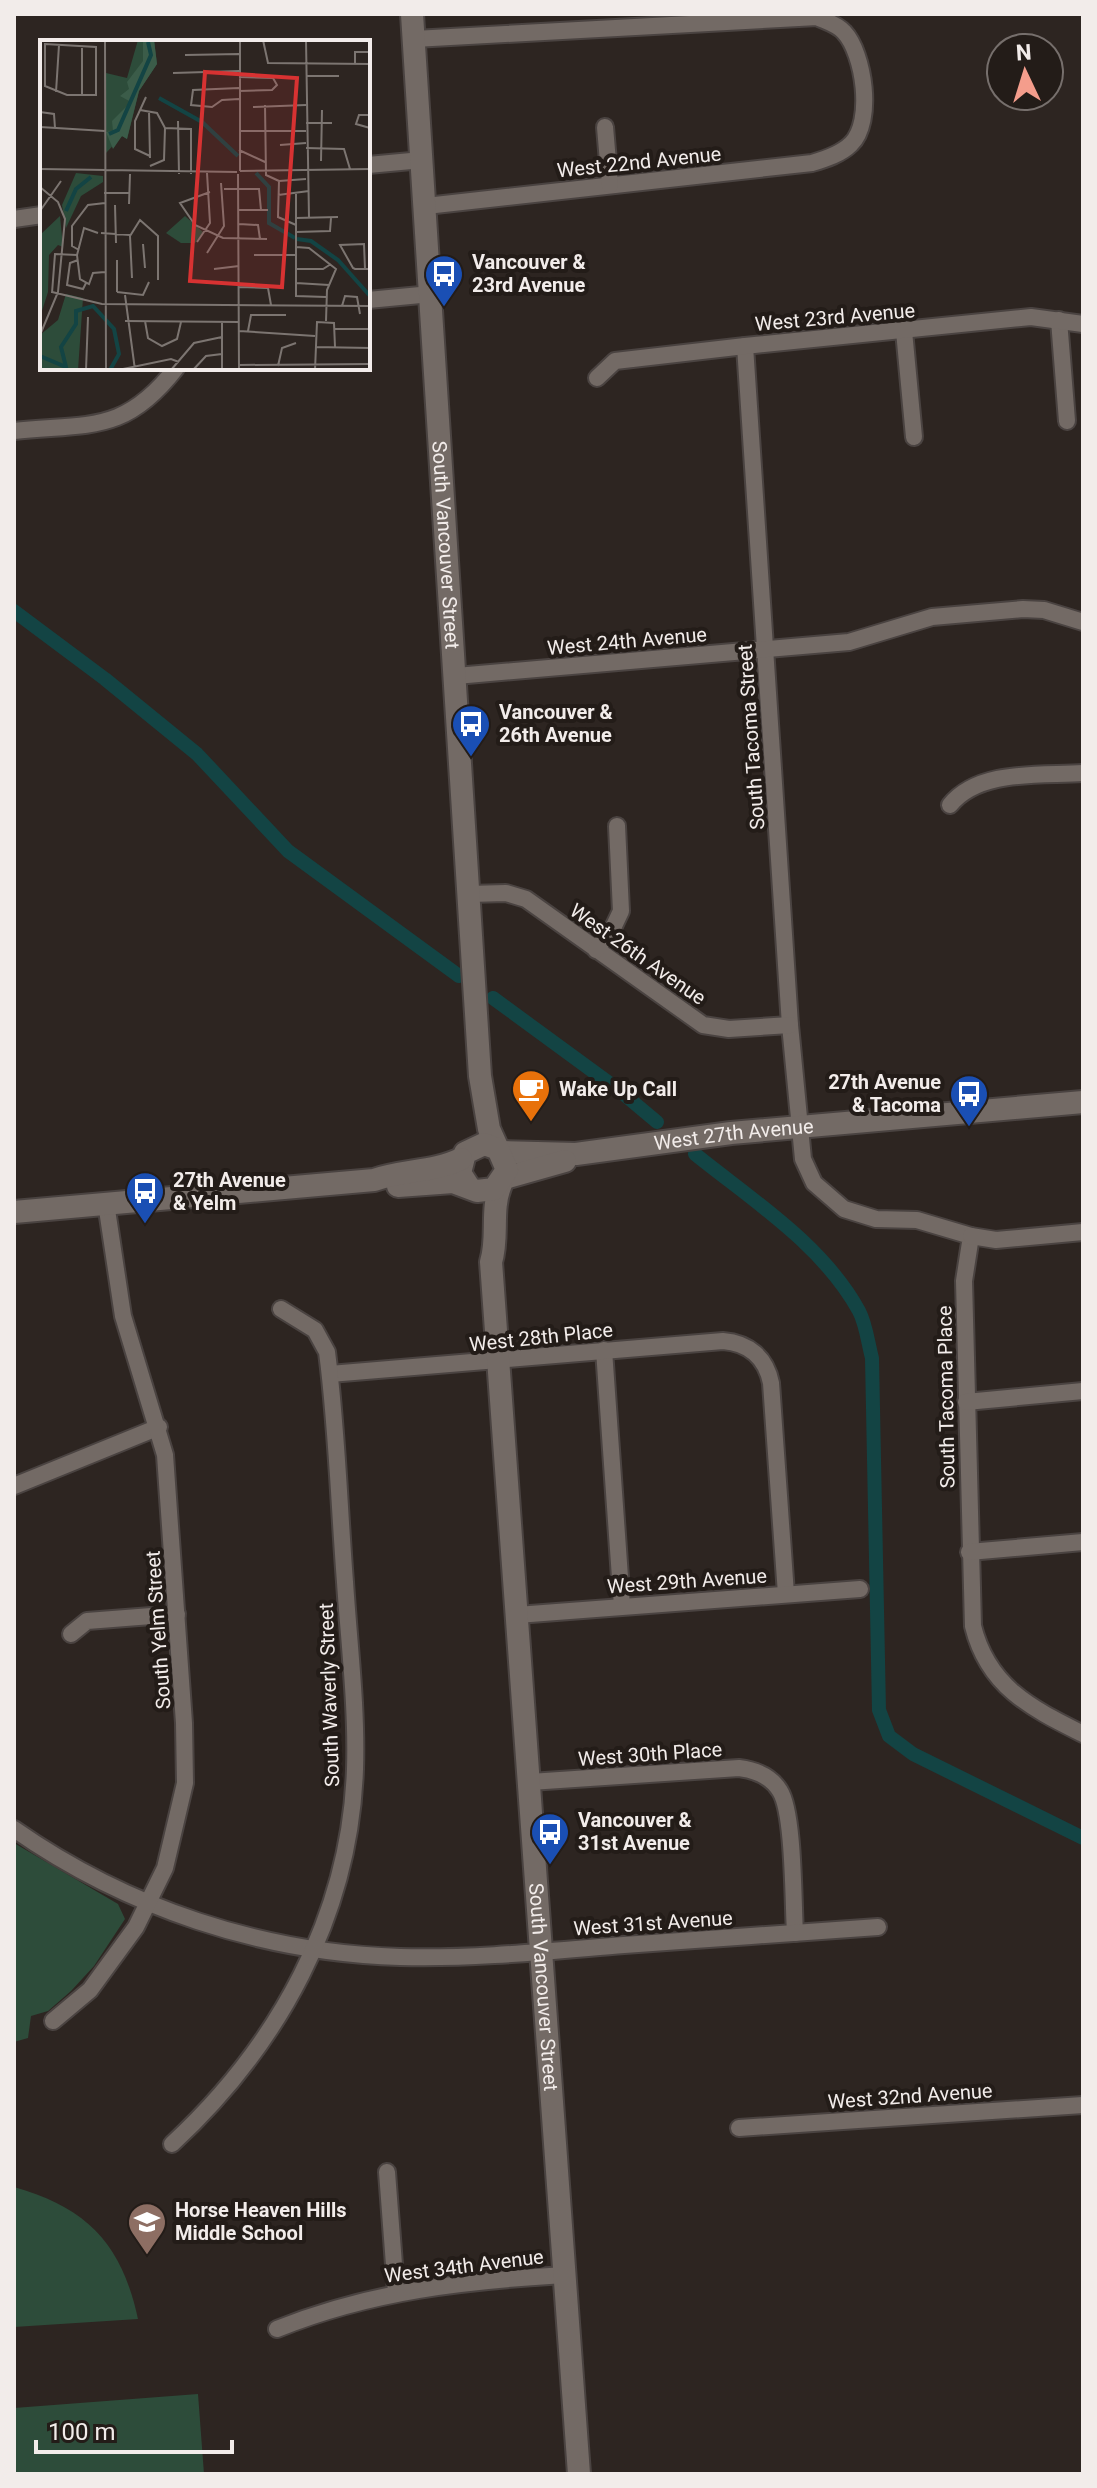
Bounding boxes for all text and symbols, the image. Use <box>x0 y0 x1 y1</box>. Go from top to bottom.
north arrow <box>985 32 1065 112</box>
inset map <box>40 40 370 370</box>
text: N <box>1015 40 1032 66</box>
street label: West 22nd Avenue <box>556 141 722 183</box>
place label: Vancouver & 23rd Avenue <box>472 250 586 297</box>
bus stop icon: Vancouver & 23rd Avenue <box>423 253 465 308</box>
street label: West 23rd Avenue <box>754 298 916 336</box>
street label: South Vancouver Street <box>427 440 465 650</box>
street label: West 24th Avenue <box>546 622 708 660</box>
street label: South Tacoma Street <box>733 643 769 831</box>
place label: Vancouver & 26th Avenue <box>499 700 613 747</box>
bus stop icon: Vancouver & 26th Avenue <box>450 703 492 758</box>
street label: West 26th Avenue <box>565 898 711 1010</box>
cafe icon: Wake Up Call <box>510 1068 552 1123</box>
place label: 27th Avenue & Tacoma <box>828 1070 941 1117</box>
bus stop icon: 27th Avenue & Tacoma <box>948 1073 990 1128</box>
place label: Wake Up Call <box>559 1077 677 1101</box>
street label: West 27th Avenue <box>652 1114 814 1155</box>
place label: 27th Avenue & Yelm <box>173 1168 286 1215</box>
bus stop icon: 27th Avenue & Yelm <box>124 1170 166 1225</box>
street label: South Tacoma Place <box>932 1305 960 1489</box>
street label: West 28th Place <box>468 1318 614 1356</box>
street label: South Yelm Street <box>140 1550 176 1710</box>
street label: West 29th Avenue <box>606 1563 768 1599</box>
street label: South Waverly Street <box>314 1603 344 1787</box>
street label: West 30th Place <box>577 1737 723 1771</box>
place label: Vancouver & 31st Avenue <box>578 1808 692 1855</box>
bus stop icon: Vancouver & 31st Avenue <box>529 1811 571 1866</box>
street label: South Vancouver Street <box>524 1882 563 2092</box>
street label: West 31st Avenue <box>573 1905 733 1941</box>
street label: West 32nd Avenue <box>827 2078 993 2114</box>
place label: Horse Heaven Hills Middle School <box>175 2198 347 2245</box>
school or university icon: Horse Heaven Hills Middle School <box>126 2201 168 2256</box>
street label: West 34th Avenue <box>383 2244 545 2288</box>
scale bar <box>36 2404 232 2454</box>
text: 100 m <box>48 2418 115 2446</box>

